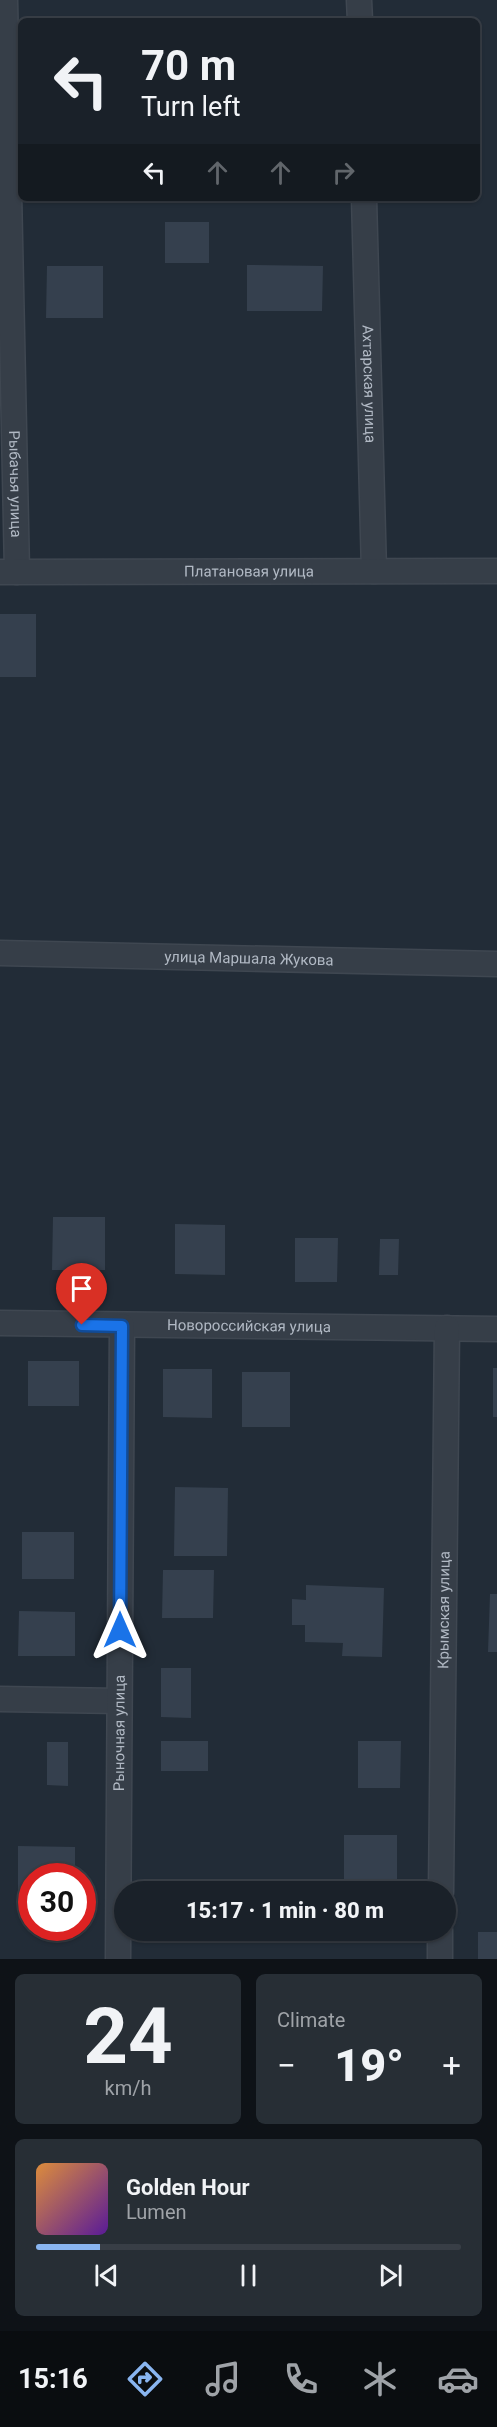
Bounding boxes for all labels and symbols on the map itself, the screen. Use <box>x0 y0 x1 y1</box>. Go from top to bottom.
street label: Ахтарская улица <box>358 325 380 443</box>
street label: Рыбачья улица <box>5 430 25 538</box>
street label: Платановая улица <box>184 562 314 581</box>
street label: улица Маршала Жукова <box>164 948 334 969</box>
pin <box>56 1263 107 1325</box>
street label: Новороссийская улица <box>167 1316 331 1336</box>
street label: Крымская улица <box>434 1551 454 1669</box>
position arrow <box>88 1598 152 1662</box>
street label: Рыночная улица <box>110 1675 129 1791</box>
speed limit sign: 30 <box>18 1863 96 1941</box>

